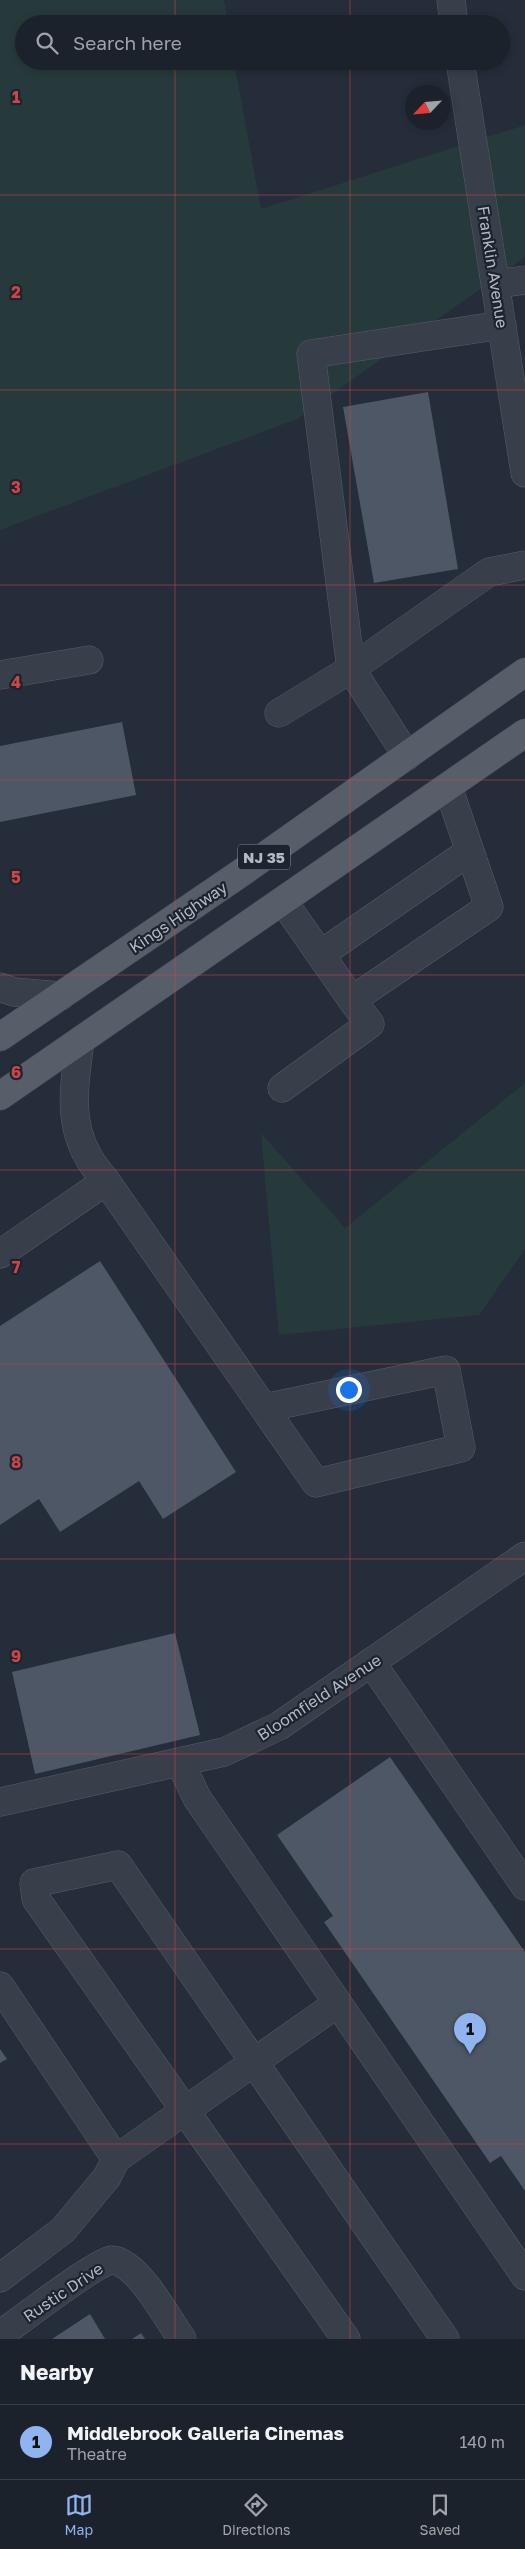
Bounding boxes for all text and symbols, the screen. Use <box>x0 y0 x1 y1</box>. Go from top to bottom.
search box <box>15 15 510 70</box>
icon: search <box>33 29 61 57</box>
text: Search here <box>73 31 182 54</box>
north arrow <box>405 85 450 130</box>
text: 1 <box>12 87 20 107</box>
street label: Franklin Avenue <box>473 205 513 329</box>
text: 2 <box>11 282 21 302</box>
text: 3 <box>11 477 21 497</box>
text: 4 <box>11 672 21 692</box>
road number: NJ 35 <box>238 844 290 870</box>
text: 5 <box>11 867 21 887</box>
street label: Kings Highway <box>125 877 231 957</box>
text: 6 <box>11 1062 21 1082</box>
text: 7 <box>12 1257 21 1277</box>
your location <box>336 1377 362 1403</box>
text: 8 <box>11 1452 21 1472</box>
text: 9 <box>11 1646 21 1666</box>
street label: Bloomfield Avenue <box>253 1649 385 1745</box>
pin: 1 <box>454 2013 486 2054</box>
street label: Rustic Drive <box>19 2258 107 2326</box>
text: Nearby <box>20 2359 94 2385</box>
text: Middlebrook Galleria Cinemas <box>67 2421 344 2444</box>
text: 1 <box>32 2432 40 2452</box>
text: 140 m <box>459 2432 505 2452</box>
text: Theatre <box>67 2444 127 2464</box>
tab: Map <box>65 2491 93 2538</box>
tab: Directions <box>222 2491 291 2538</box>
tab: Saved <box>420 2491 460 2538</box>

